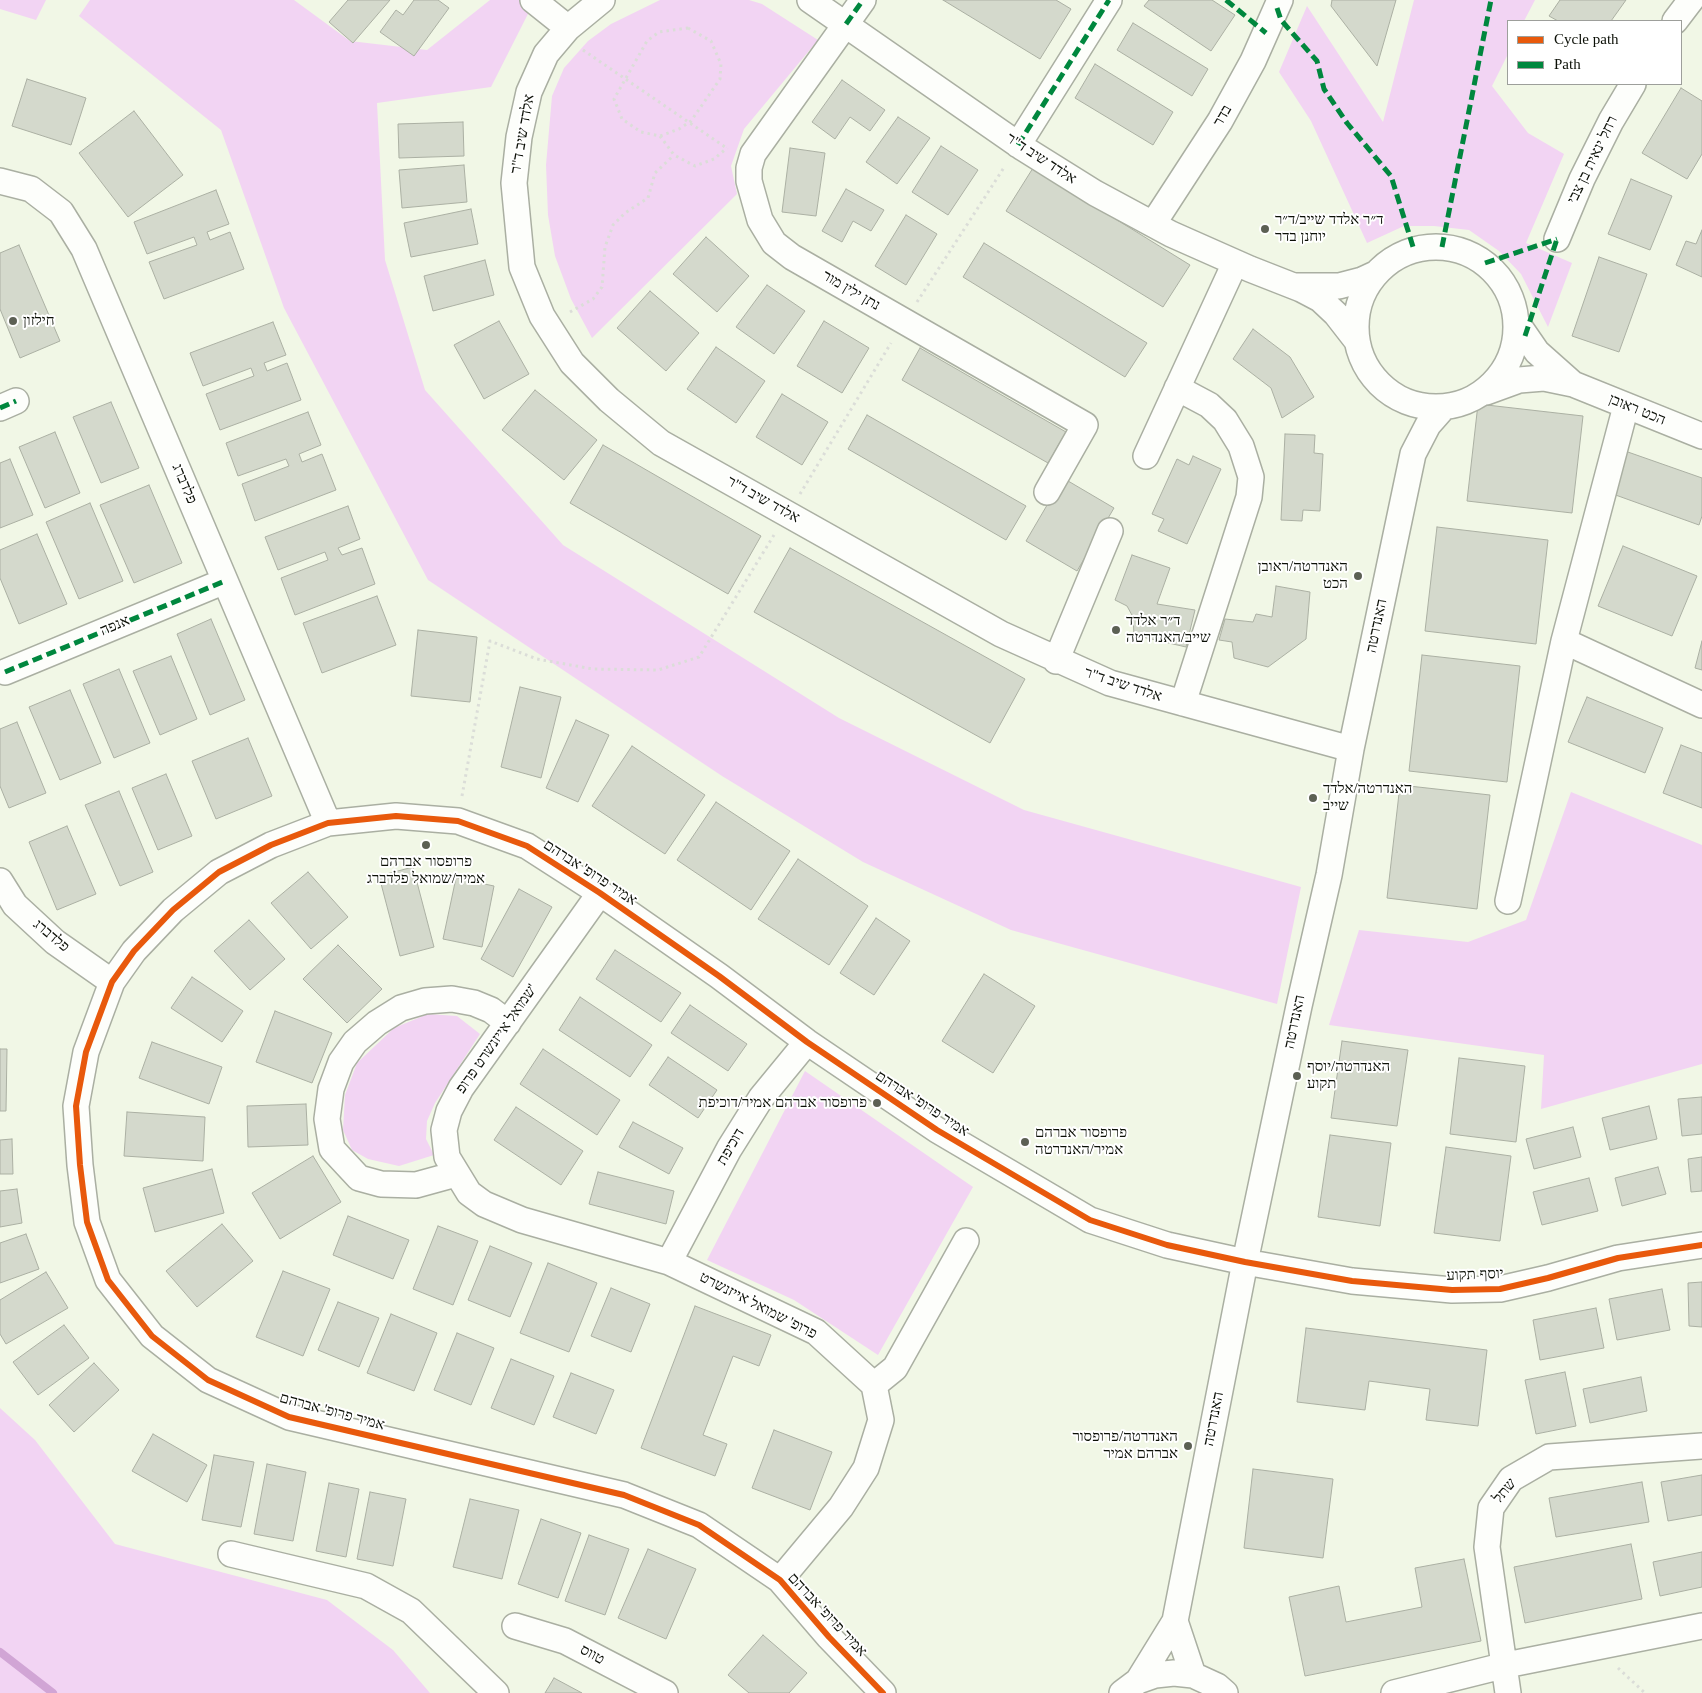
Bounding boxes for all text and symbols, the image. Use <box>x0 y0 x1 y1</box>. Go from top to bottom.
legend <box>1507 20 1682 85</box>
text: Cycle path <box>1554 31 1619 47</box>
text: Path <box>1554 56 1581 72</box>
street label: אלדד שיב ד"ר <box>507 93 539 175</box>
street label: בדר <box>1210 102 1236 130</box>
street label: רחל ינאית בן צבי <box>1564 113 1622 207</box>
street label: אלדד שיב ד"ר <box>1002 130 1080 188</box>
place label: ד״ר אלדד שייב/ד״ר יוחנן בדר <box>1275 211 1383 246</box>
marker: ד״ר אלדד שייב/ד״ר יוחנן בדר <box>1259 223 1271 235</box>
street label: נתן ילין מור <box>819 267 883 315</box>
place label: חילזון <box>23 312 55 330</box>
marker: חילזון <box>7 315 19 327</box>
street label: הכט ראובן <box>1606 390 1668 430</box>
street label: פלדברג <box>168 461 200 507</box>
street label: אלדד שיב ד"ר <box>723 473 803 527</box>
place label: האנדרטה/ראובן הכט <box>1258 558 1348 593</box>
marker: האנדרטה/ראובן הכט <box>1352 570 1364 582</box>
street label: האנדרטה <box>1363 597 1391 655</box>
street label: אנפה <box>98 612 132 640</box>
place label: ד״ר אלדד שייב/האנדרטה <box>1126 612 1211 647</box>
marker: ד״ר אלדד שייב/האנדרטה <box>1110 624 1122 636</box>
street label: אלדד שיב ד"ר <box>1082 664 1164 706</box>
place label: האנדרטה/אלדד שייב <box>1323 780 1412 815</box>
marker: האנדרטה/אלדד שייב <box>1307 792 1319 804</box>
street label: אמיר פרופ' אברהם <box>540 836 640 910</box>
marker: פרופסור אברהם אמיר/שמואל פלדברג <box>420 839 432 851</box>
place label: פרופסור אברהם אמיר/שמואל פלדברג <box>367 853 485 888</box>
street label: פלדברג <box>29 916 73 956</box>
street label: שמואל אייזנשרט פרופ' <box>452 981 542 1097</box>
street label: האנדרטה <box>1281 993 1309 1051</box>
place label: האנדרטה/יוסף תקוע <box>1307 1058 1390 1093</box>
street label: אמיר פרופ' אברהם <box>872 1067 972 1141</box>
marker: האנדרטה/יוסף תקוע <box>1291 1070 1303 1082</box>
place label: פרופסור אברהם אמיר/דוכיפת <box>699 1094 867 1112</box>
marker: פרופסור אברהם אמיר/דוכיפת <box>871 1097 883 1109</box>
place label: פרופסור אברהם אמיר/האנדרטה <box>1035 1124 1127 1159</box>
street label: דוכיפת <box>713 1125 749 1169</box>
marker: פרופסור אברהם אמיר/האנדרטה <box>1019 1136 1031 1148</box>
street label: יוסף תקוע <box>1446 1265 1504 1285</box>
street label: פרופ' שמואל אייזנשרט <box>696 1269 820 1343</box>
street label: אמיר פרופ' אברהם <box>278 1389 386 1435</box>
street label: האנדרטה <box>1200 1390 1228 1448</box>
place label: האנדרטה/פרופסור אברהם אמיר <box>1072 1428 1178 1463</box>
marker: האנדרטה/פרופסור אברהם אמיר <box>1182 1440 1194 1452</box>
street label: שתל <box>1489 1475 1521 1507</box>
street label: אמיר פרופ' אברהם <box>784 1569 870 1661</box>
street label: טווס <box>577 1641 607 1669</box>

